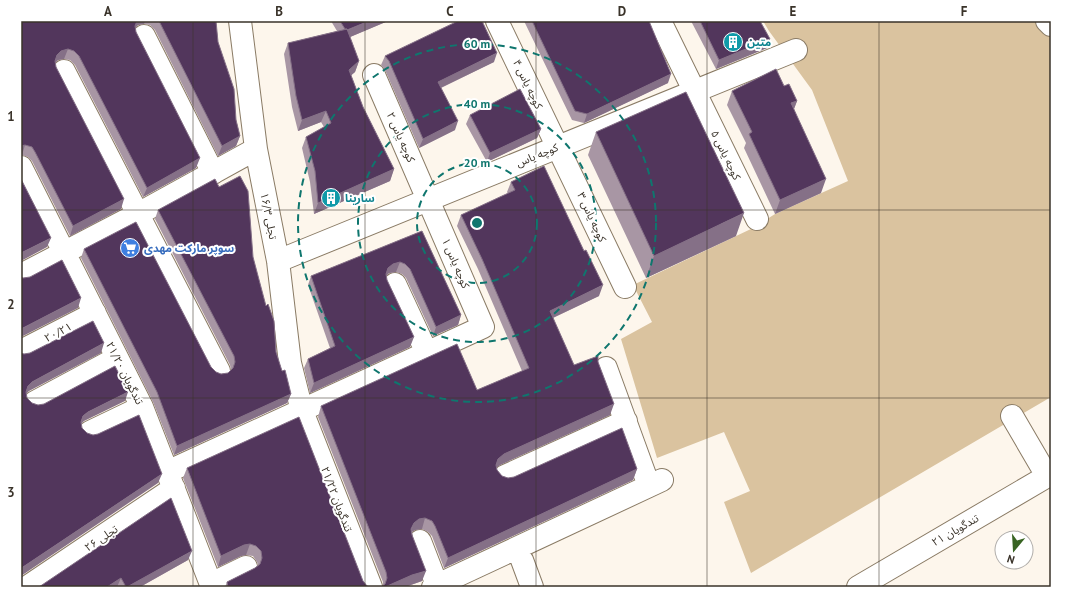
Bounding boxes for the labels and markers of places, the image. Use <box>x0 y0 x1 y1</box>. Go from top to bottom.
building icon: متین <box>722 31 744 53</box>
place label: متین <box>747 35 771 49</box>
building icon: سارینا <box>320 187 342 209</box>
place label: سارینا <box>345 191 375 205</box>
centre of rings <box>470 216 484 230</box>
supermarket icon: سوپر مارکت مهدی <box>119 237 141 259</box>
place label: سوپر مارکت مهدی <box>144 241 234 256</box>

